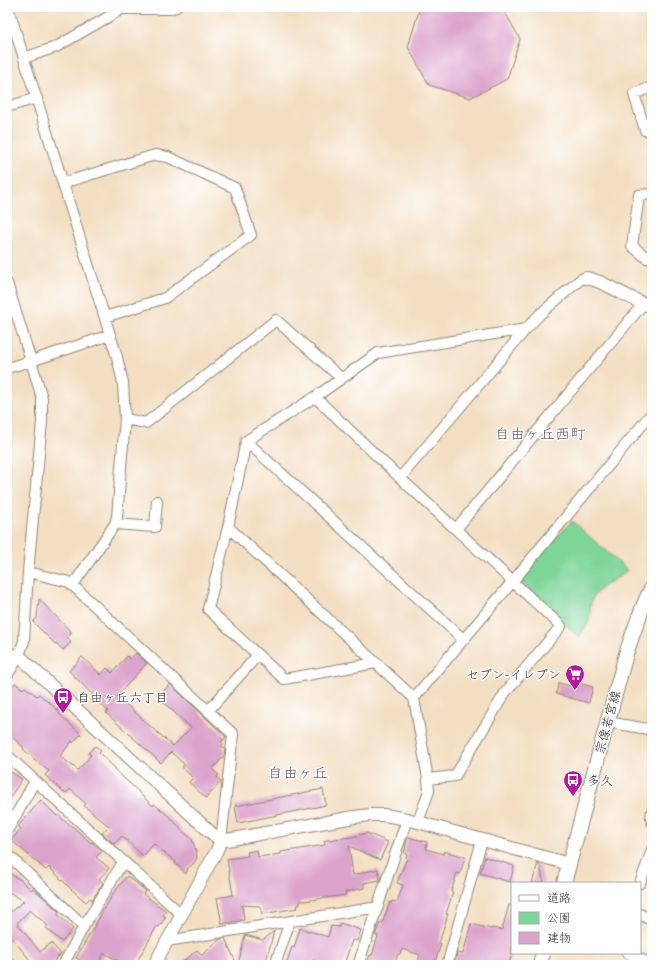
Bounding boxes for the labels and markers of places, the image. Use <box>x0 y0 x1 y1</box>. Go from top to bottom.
supermarket icon: セブン-イレブン <box>564 663 586 691</box>
place label: セブン-イレブン <box>466 666 561 684</box>
bus stop icon: 自由ヶ丘六丁目 <box>52 686 74 714</box>
place label: 自由ヶ丘六丁目 <box>77 689 168 707</box>
bus stop icon: 多久 <box>562 769 584 797</box>
place label: 多久 <box>587 772 613 790</box>

